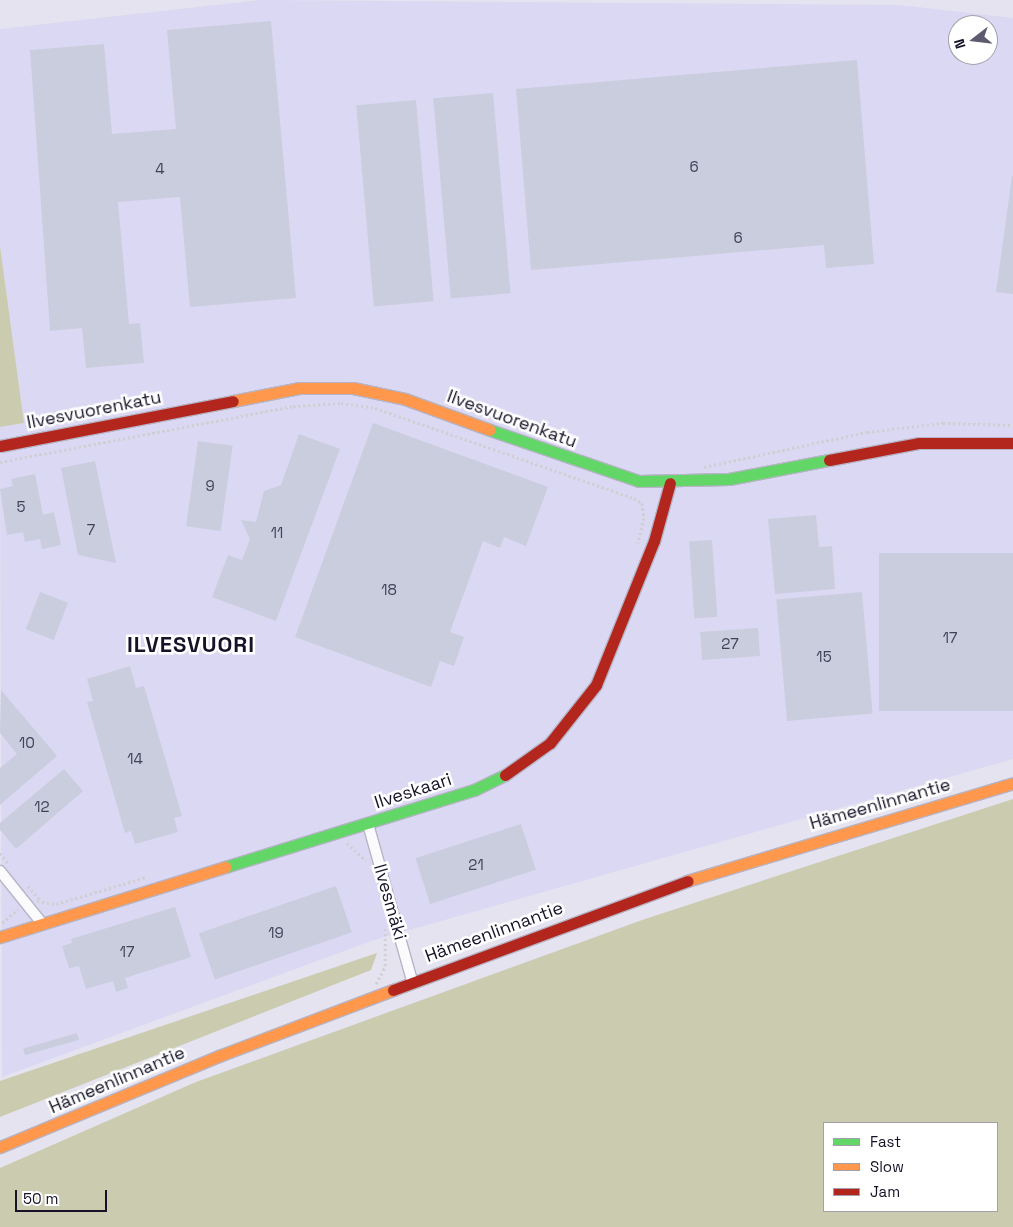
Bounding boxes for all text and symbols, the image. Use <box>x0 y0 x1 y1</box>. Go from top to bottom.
north arrow <box>948 15 998 65</box>
text: N <box>950 37 969 51</box>
house number: 6 <box>689 158 699 176</box>
house number: 4 <box>155 160 165 178</box>
house number: 6 <box>733 229 743 247</box>
street label: Ilvesvuorenkatu <box>25 386 163 434</box>
street label: Ilvesvuorenkatu <box>444 386 580 452</box>
house number: 9 <box>205 477 215 495</box>
house number: 5 <box>17 498 25 516</box>
house number: 7 <box>87 521 95 539</box>
house number: 11 <box>271 524 283 542</box>
house number: 18 <box>381 581 397 599</box>
house number: 17 <box>943 629 957 647</box>
district label: ILVESVUORI <box>126 632 256 658</box>
house number: 27 <box>721 635 739 653</box>
house number: 15 <box>816 648 832 666</box>
house number: 10 <box>19 734 35 752</box>
house number: 14 <box>127 750 143 768</box>
street label: Ilveskaari <box>372 768 454 814</box>
street label: Hämeenlinnantie <box>807 774 953 834</box>
house number: 12 <box>34 798 50 816</box>
house number: 21 <box>468 856 484 874</box>
street label: Ilvesmäki <box>369 861 411 943</box>
street label: Hämeenlinnantie <box>422 897 566 967</box>
house number: 19 <box>268 924 284 942</box>
house number: 17 <box>120 943 134 961</box>
street label: Hämeenlinnantie <box>46 1042 188 1118</box>
legend <box>823 1122 998 1212</box>
text: Fast <box>870 1132 901 1151</box>
text: Slow <box>870 1157 904 1176</box>
scale bar <box>18 1180 110 1212</box>
text: Jam <box>870 1182 900 1201</box>
text: 50 m <box>23 1189 58 1208</box>

